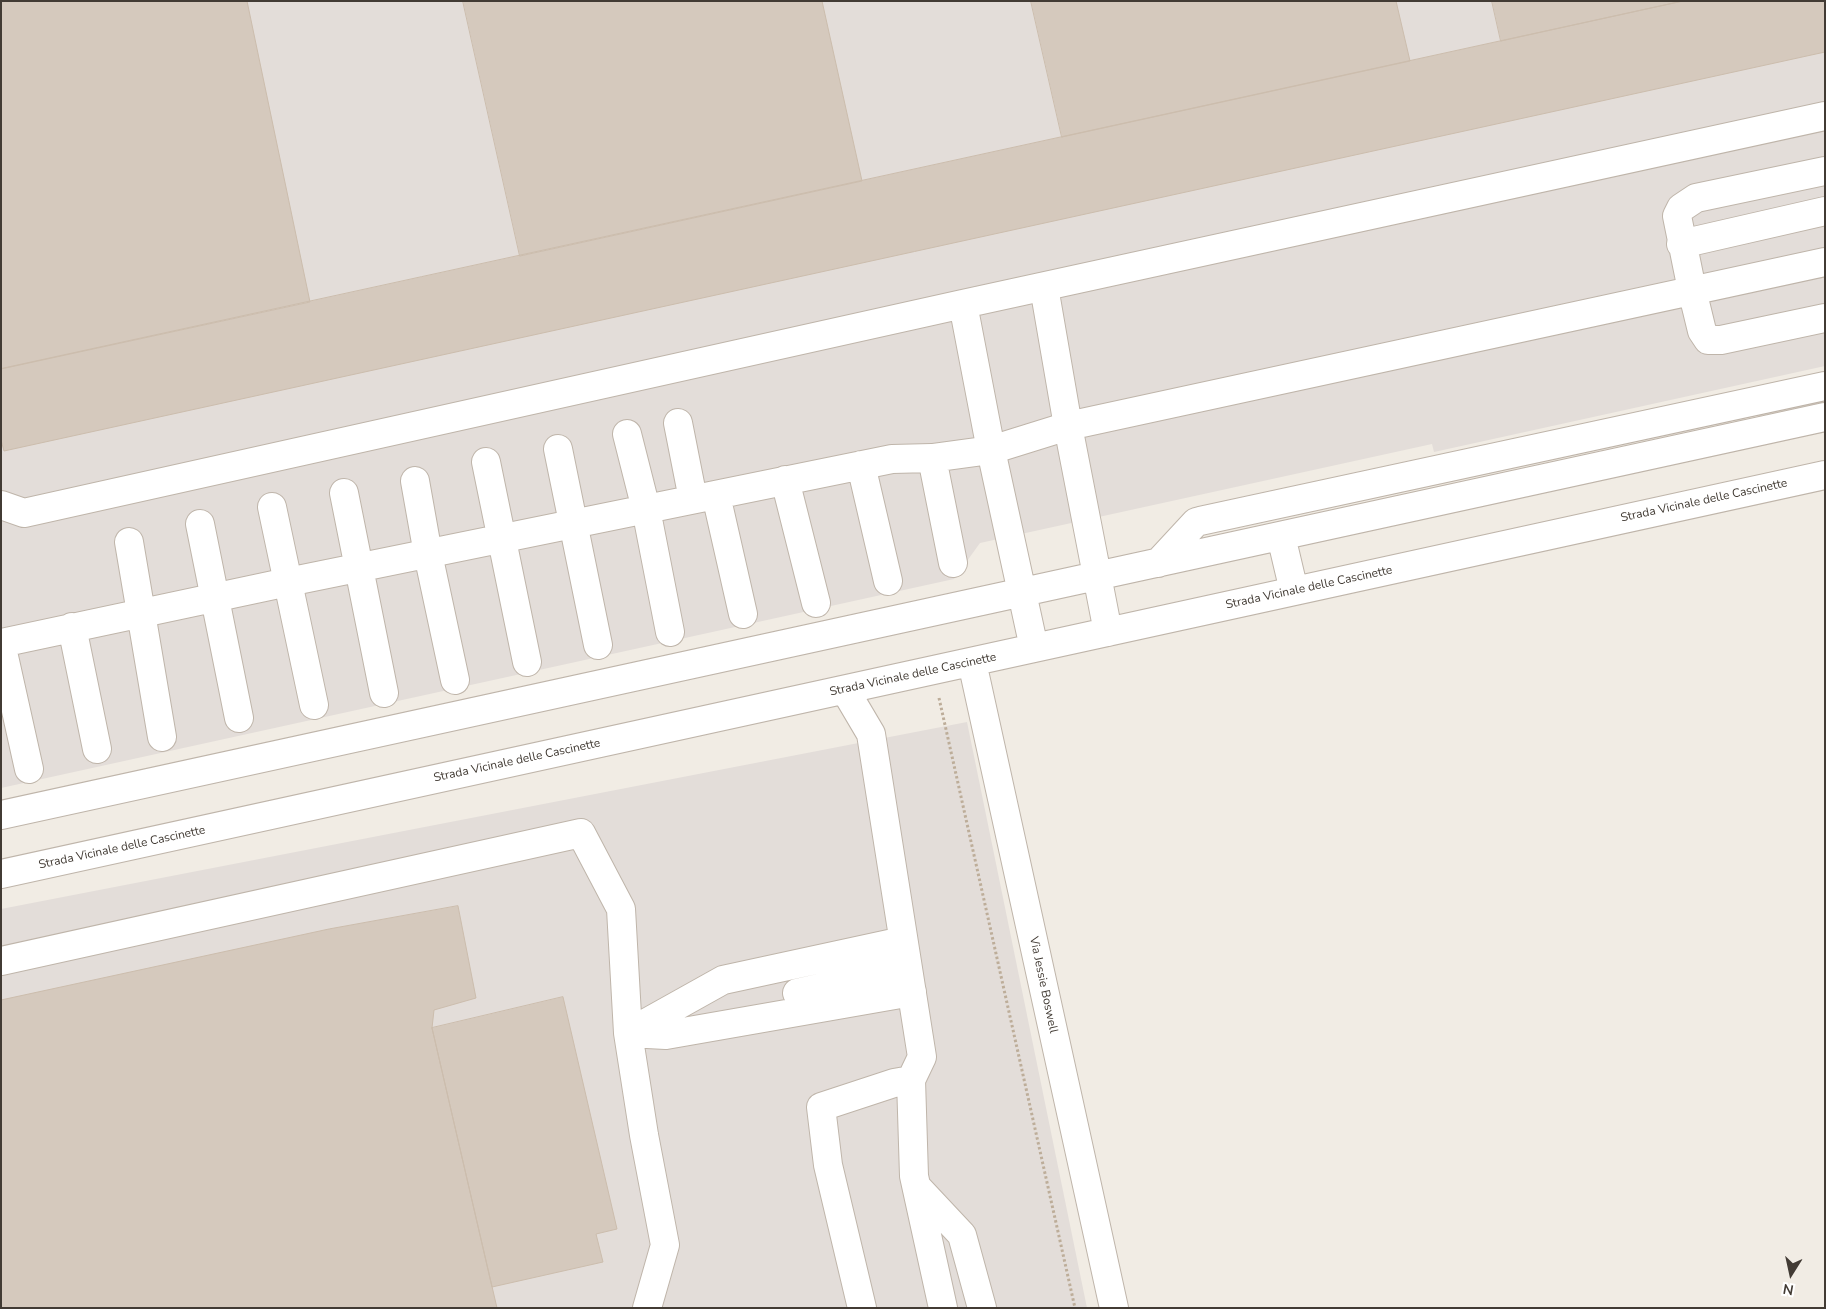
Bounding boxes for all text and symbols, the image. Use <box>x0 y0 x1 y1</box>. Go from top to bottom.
street label: Strada Vicinale delle Cascinette <box>1619 476 1789 526</box>
street label: Strada Vicinale delle Cascinette <box>1224 563 1394 613</box>
street label: Strada Vicinale delle Cascinette <box>828 650 998 700</box>
street label: Strada Vicinale delle Cascinette <box>432 736 602 786</box>
street label: Strada Vicinale delle Cascinette <box>37 823 207 873</box>
street label: Via Jessie Boswell <box>1026 935 1060 1035</box>
north arrow <box>1766 1249 1816 1299</box>
text: N <box>1782 1279 1795 1300</box>

